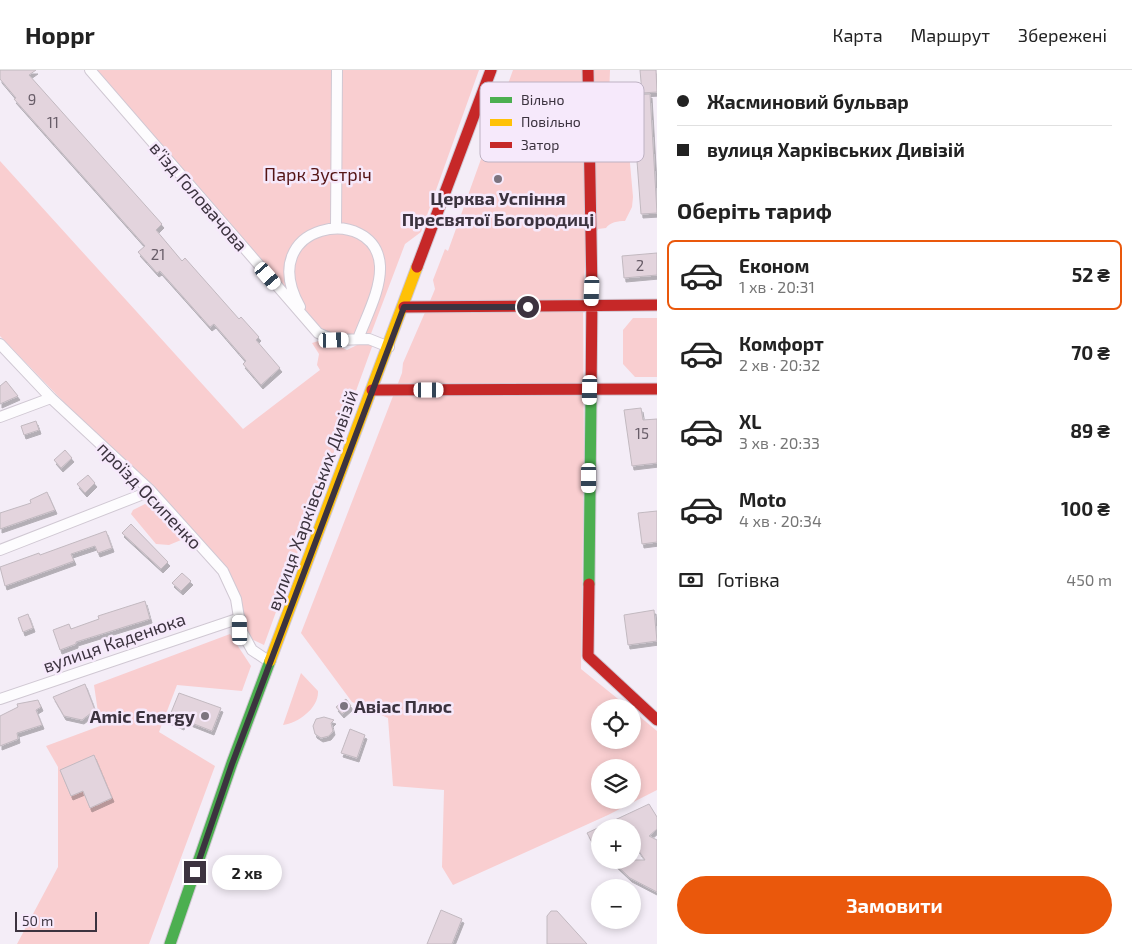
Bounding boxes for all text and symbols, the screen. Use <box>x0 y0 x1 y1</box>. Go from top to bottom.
text: Hoppr <box>25 20 95 49</box>
text: Карта <box>833 24 883 46</box>
text: Маршрут <box>911 24 990 46</box>
text: Збережені <box>1018 24 1107 46</box>
legend <box>480 82 644 162</box>
house number: 9 <box>28 90 36 108</box>
text: Жасминовий бульвар <box>707 90 909 113</box>
text: Вільно <box>521 91 564 108</box>
house number: 11 <box>47 113 59 131</box>
text: Повільно <box>521 113 581 130</box>
text: Затор <box>521 136 559 153</box>
street label: в'їзд Головачова <box>145 137 253 255</box>
text: вулиця Харківських Дивізій <box>707 138 965 161</box>
park label: Парк Зустріч <box>264 163 372 185</box>
marker: Церква Успіння Пресвятої Богородиці <box>492 173 504 185</box>
place label: Церква Успіння Пресвятої Богородиці <box>402 187 594 230</box>
text: Оберіть тариф <box>677 197 832 223</box>
house number: 21 <box>151 245 165 263</box>
icon: car <box>679 253 724 298</box>
text: Економ <box>739 254 810 277</box>
house number: 2 <box>636 256 644 274</box>
car <box>252 260 283 292</box>
text: 52 ₴ <box>1072 263 1110 286</box>
car <box>583 276 600 306</box>
text: 1 хв · 20:31 <box>739 277 815 296</box>
route start <box>517 296 539 318</box>
icon: car <box>679 331 724 376</box>
car <box>318 332 349 348</box>
text: Комфорт <box>739 332 824 355</box>
text: 70 ₴ <box>1071 341 1110 364</box>
text: 2 хв · 20:32 <box>739 355 820 374</box>
car <box>582 375 597 405</box>
car <box>414 383 444 398</box>
street label: вулиця Харківських Дивізій <box>262 387 362 613</box>
icon: car <box>679 409 724 454</box>
text: XL <box>739 410 761 433</box>
text: 89 ₴ <box>1070 419 1110 442</box>
house number: 15 <box>635 424 649 442</box>
text: 3 хв · 20:33 <box>739 433 820 452</box>
street label: проїзд Осипенко <box>93 437 207 553</box>
car <box>581 463 596 493</box>
icon: car <box>679 487 724 532</box>
text: Moto <box>739 488 787 511</box>
text: 100 ₴ <box>1061 497 1110 520</box>
text: 4 хв · 20:34 <box>739 511 822 530</box>
icon: cash <box>677 566 705 594</box>
text: Готівка <box>717 568 780 591</box>
text: 450 m <box>1066 570 1112 589</box>
street label: вулиця Каденюка <box>40 607 188 677</box>
car <box>232 615 247 645</box>
place label: Авіас Плюс <box>354 695 452 717</box>
map controls <box>591 699 641 929</box>
button: locate <box>591 699 641 749</box>
marker: Авіас Плюс <box>338 700 350 712</box>
place label: Amic Energy <box>90 705 196 727</box>
marker: Amic Energy <box>199 710 211 722</box>
button: layers <box>591 759 641 809</box>
button: + <box>591 819 641 869</box>
callout: 2 хв <box>212 854 282 890</box>
route end <box>184 861 206 883</box>
text: 2 хв <box>231 863 263 882</box>
button: Замовити <box>677 876 1112 934</box>
button: − <box>591 879 641 929</box>
scale bar <box>15 909 98 932</box>
text: 50 m <box>22 912 53 929</box>

